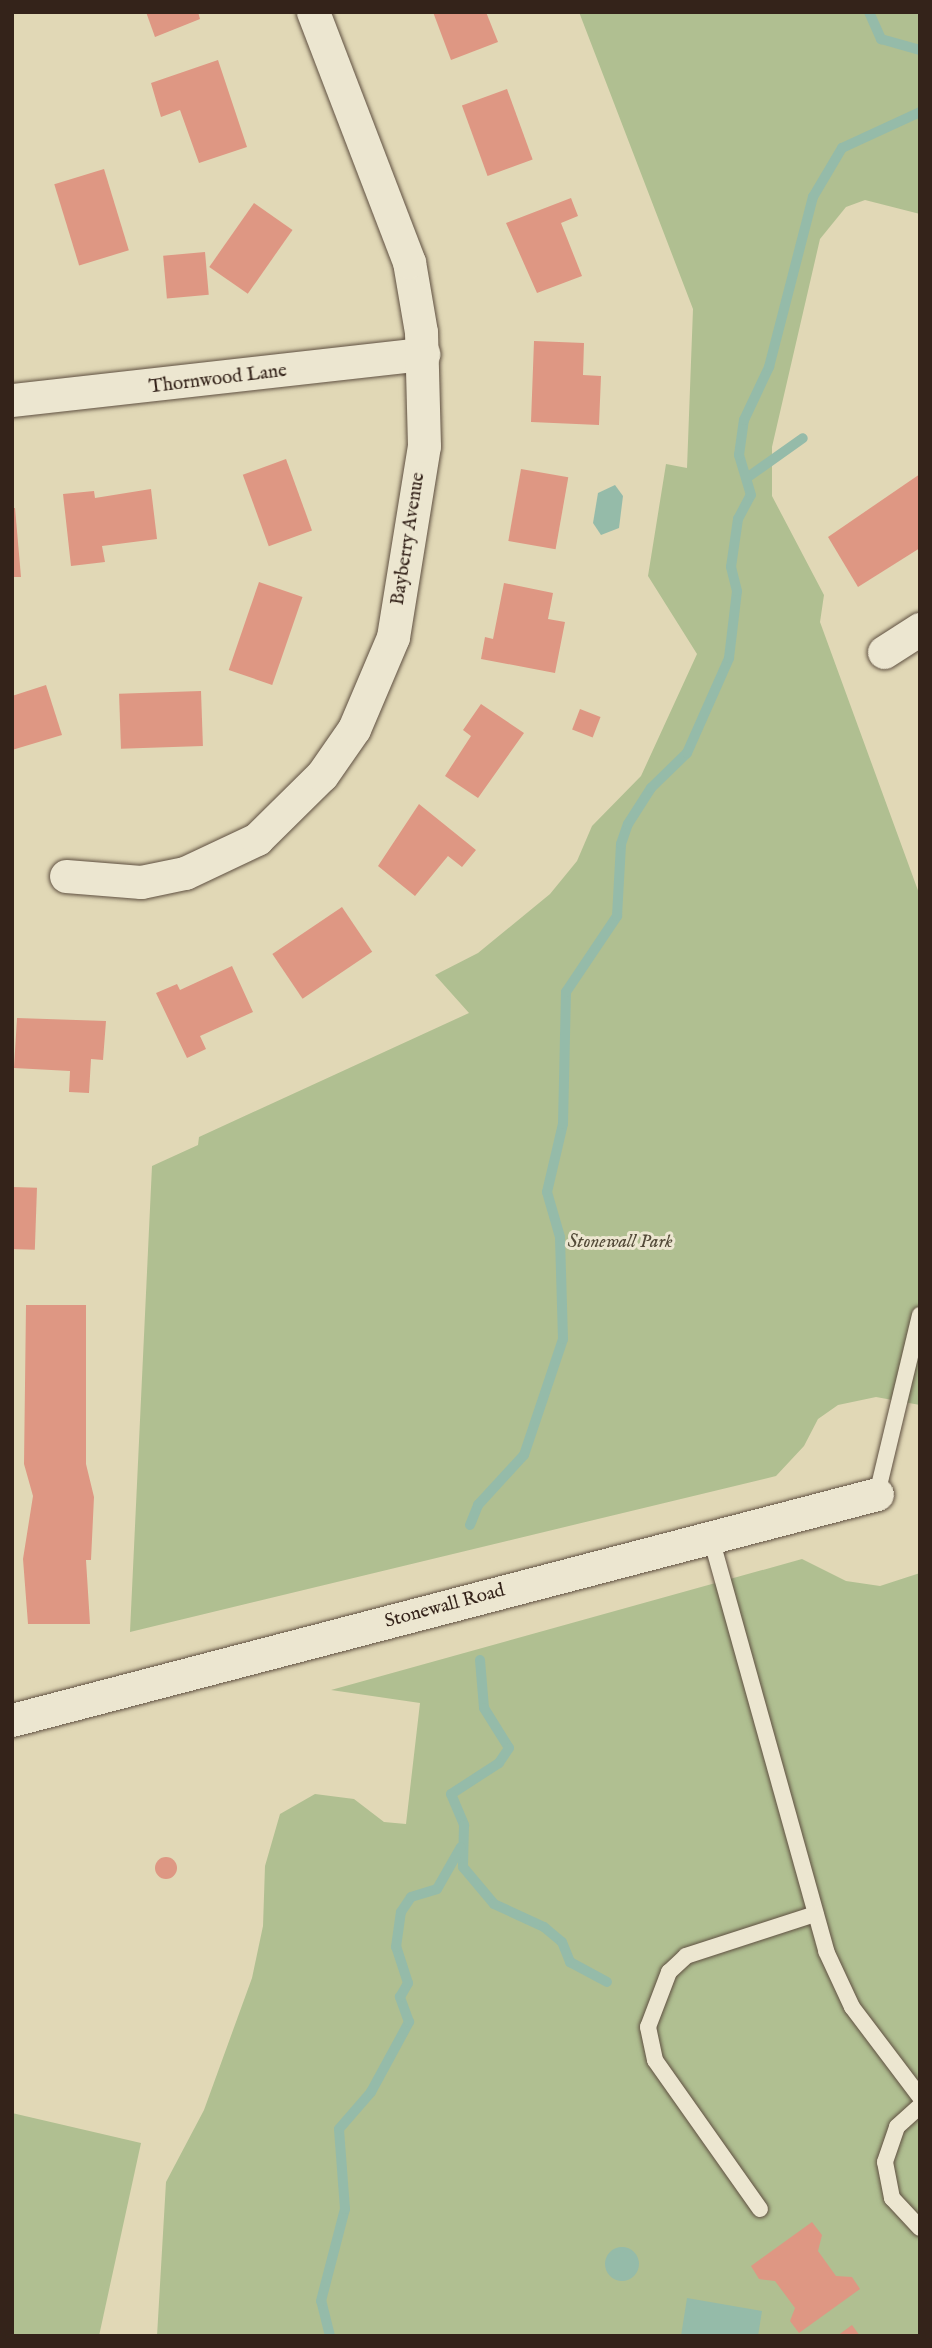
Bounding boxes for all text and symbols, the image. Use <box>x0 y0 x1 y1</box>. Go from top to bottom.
street label: Thornwood Lane <box>148 360 288 400</box>
street label: Bayberry Avenue <box>387 471 431 607</box>
park label: Stonewall Park <box>567 1232 673 1254</box>
street label: Stonewall Road <box>382 1580 508 1634</box>

